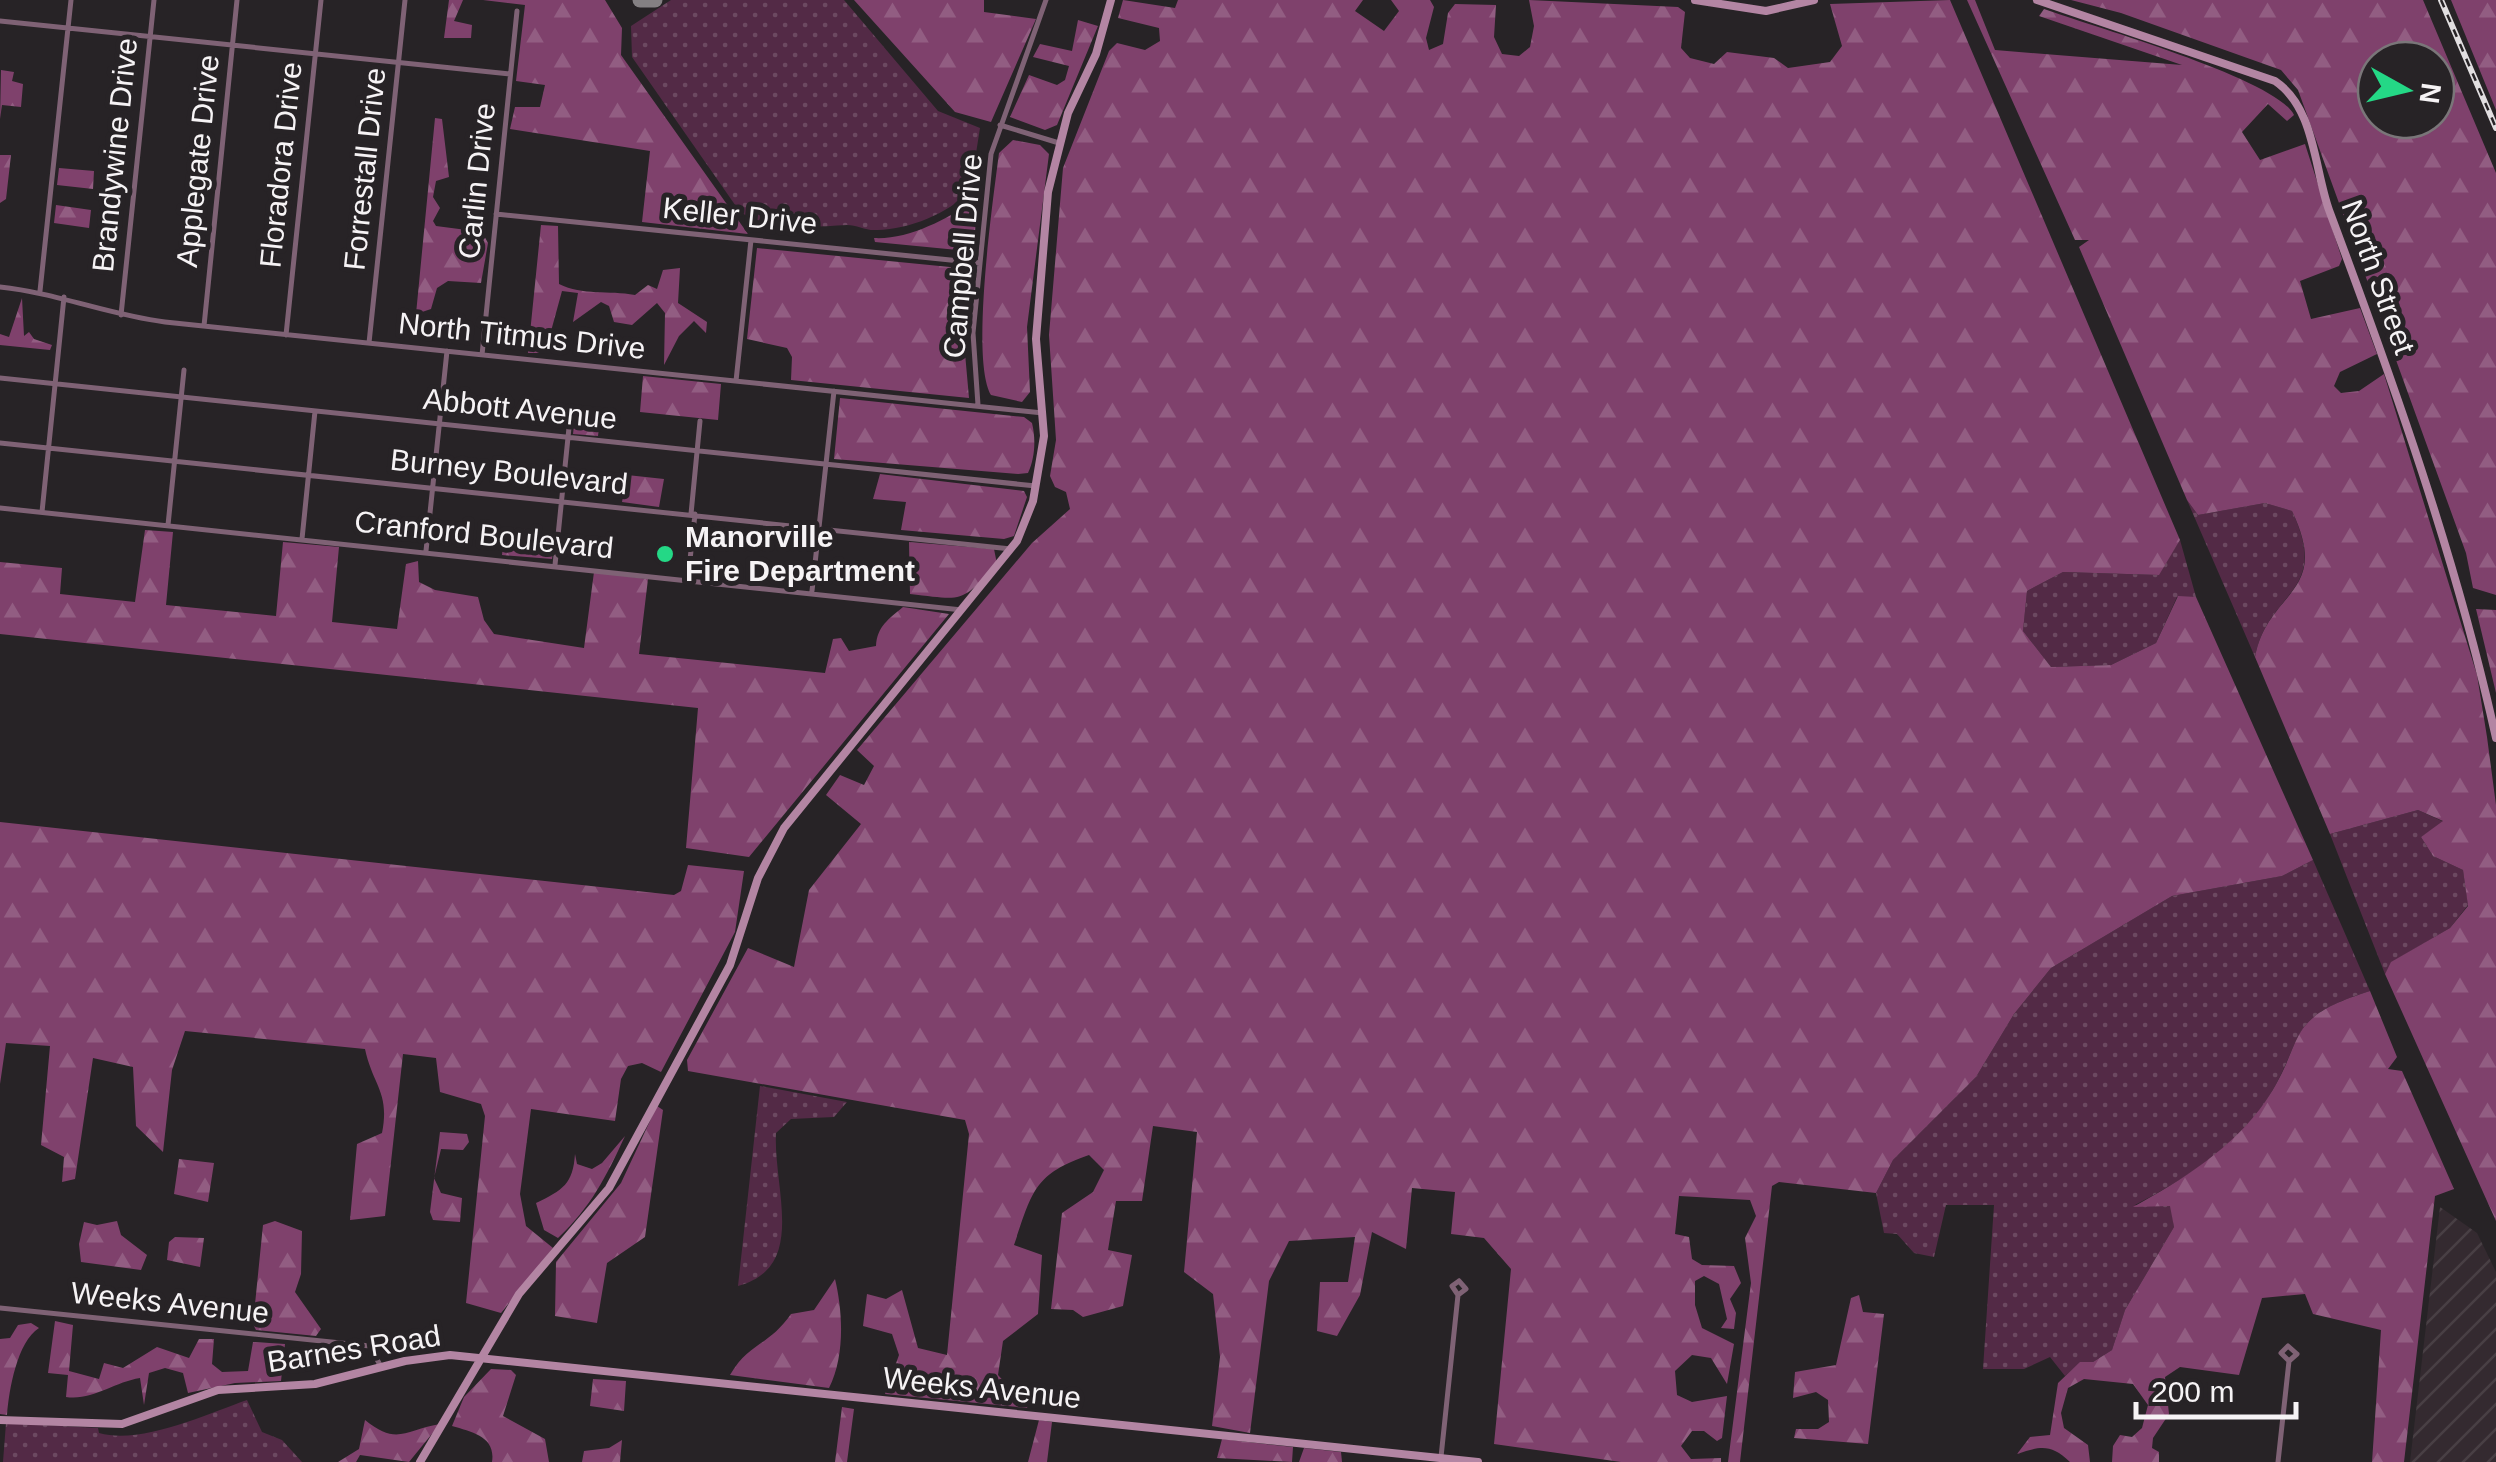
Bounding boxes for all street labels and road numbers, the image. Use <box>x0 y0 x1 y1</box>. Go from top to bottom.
street label: Brandywine Drive <box>86 36 143 274</box>
street label: Applegate Drive <box>170 53 225 269</box>
street label: Floradora Drive <box>253 60 308 269</box>
street label: Forrestall Drive <box>337 66 392 272</box>
street label: Carlin Drive <box>452 101 501 261</box>
street label: Campbell Drive <box>937 152 988 360</box>
street label: Keller Drive <box>661 191 819 240</box>
street label: North Street <box>2335 195 2422 359</box>
street label: North Titmus Drive <box>397 306 647 365</box>
street label: Abbott Avenue <box>422 382 619 435</box>
street label: Burney Boulevard <box>389 443 629 500</box>
street label: Cranford Boulevard <box>353 504 615 565</box>
street label: Weeks Avenue <box>69 1276 271 1329</box>
street label: Barnes Road <box>265 1319 443 1378</box>
street label: Weeks Avenue <box>881 1361 1083 1414</box>

